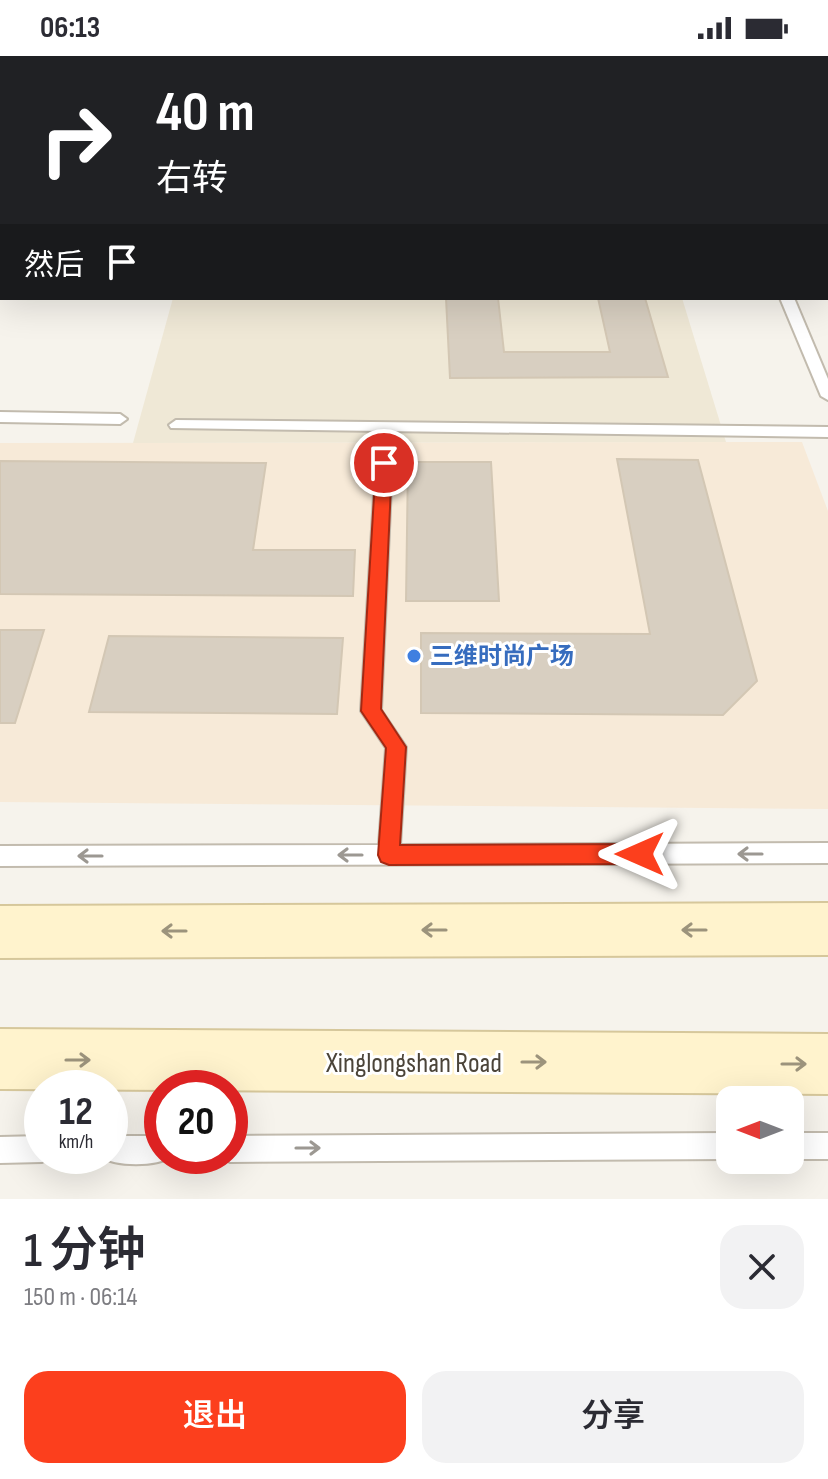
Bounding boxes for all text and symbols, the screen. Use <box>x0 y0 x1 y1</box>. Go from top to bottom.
text: 06:13 <box>40 10 100 46</box>
text: 40 m <box>156 80 255 147</box>
icon: right <box>24 88 128 192</box>
text: 右转 <box>156 158 228 201</box>
icon: arrive <box>100 240 144 284</box>
text: 然后 <box>24 248 84 284</box>
pin <box>350 429 418 497</box>
icon: arrive <box>362 441 406 485</box>
place label: 三维时尚广场 <box>430 642 574 671</box>
marker: 三维时尚广场 <box>405 647 423 665</box>
position arrow <box>598 812 682 896</box>
one-way arrow <box>737 846 764 862</box>
one-way arrow <box>337 847 364 863</box>
one-way arrow <box>77 848 104 864</box>
one-way arrow <box>421 922 448 938</box>
one-way arrow <box>681 922 708 938</box>
one-way arrow <box>161 923 188 939</box>
street label: Xinglongshan Road <box>325 1047 502 1080</box>
one-way arrow <box>64 1052 91 1068</box>
one-way arrow <box>520 1054 547 1070</box>
one-way arrow <box>780 1056 807 1072</box>
speed limit sign: 20 <box>144 1070 248 1174</box>
north arrow <box>716 1086 804 1174</box>
map controls <box>716 1086 804 1174</box>
text: 12 <box>59 1088 93 1136</box>
text: km/h <box>59 1130 93 1154</box>
one-way arrow <box>294 1140 321 1156</box>
text: 1 分钟 <box>24 1223 146 1280</box>
button: close <box>720 1225 804 1309</box>
text: 150 m · 06:14 <box>24 1282 137 1313</box>
button: 退出 <box>24 1371 406 1463</box>
button: 分享 <box>422 1371 804 1463</box>

